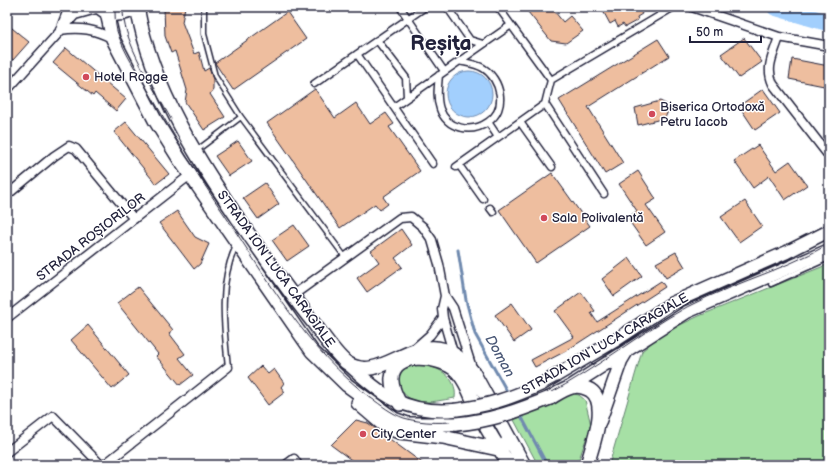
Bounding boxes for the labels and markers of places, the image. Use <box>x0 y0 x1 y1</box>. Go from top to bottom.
place label: Hotel Rogge <box>94 69 168 85</box>
marker: Hotel Rogge <box>81 72 91 82</box>
place label: Biserica Ortodoxă Petru Iacob <box>660 99 765 130</box>
marker: Biserica Ortodoxă Petru Iacob <box>647 109 657 119</box>
place label: Sala Polivalentă <box>552 210 644 226</box>
marker: Sala Polivalentă <box>539 213 549 223</box>
place label: City Center <box>371 426 436 442</box>
marker: City Center <box>358 429 368 439</box>

